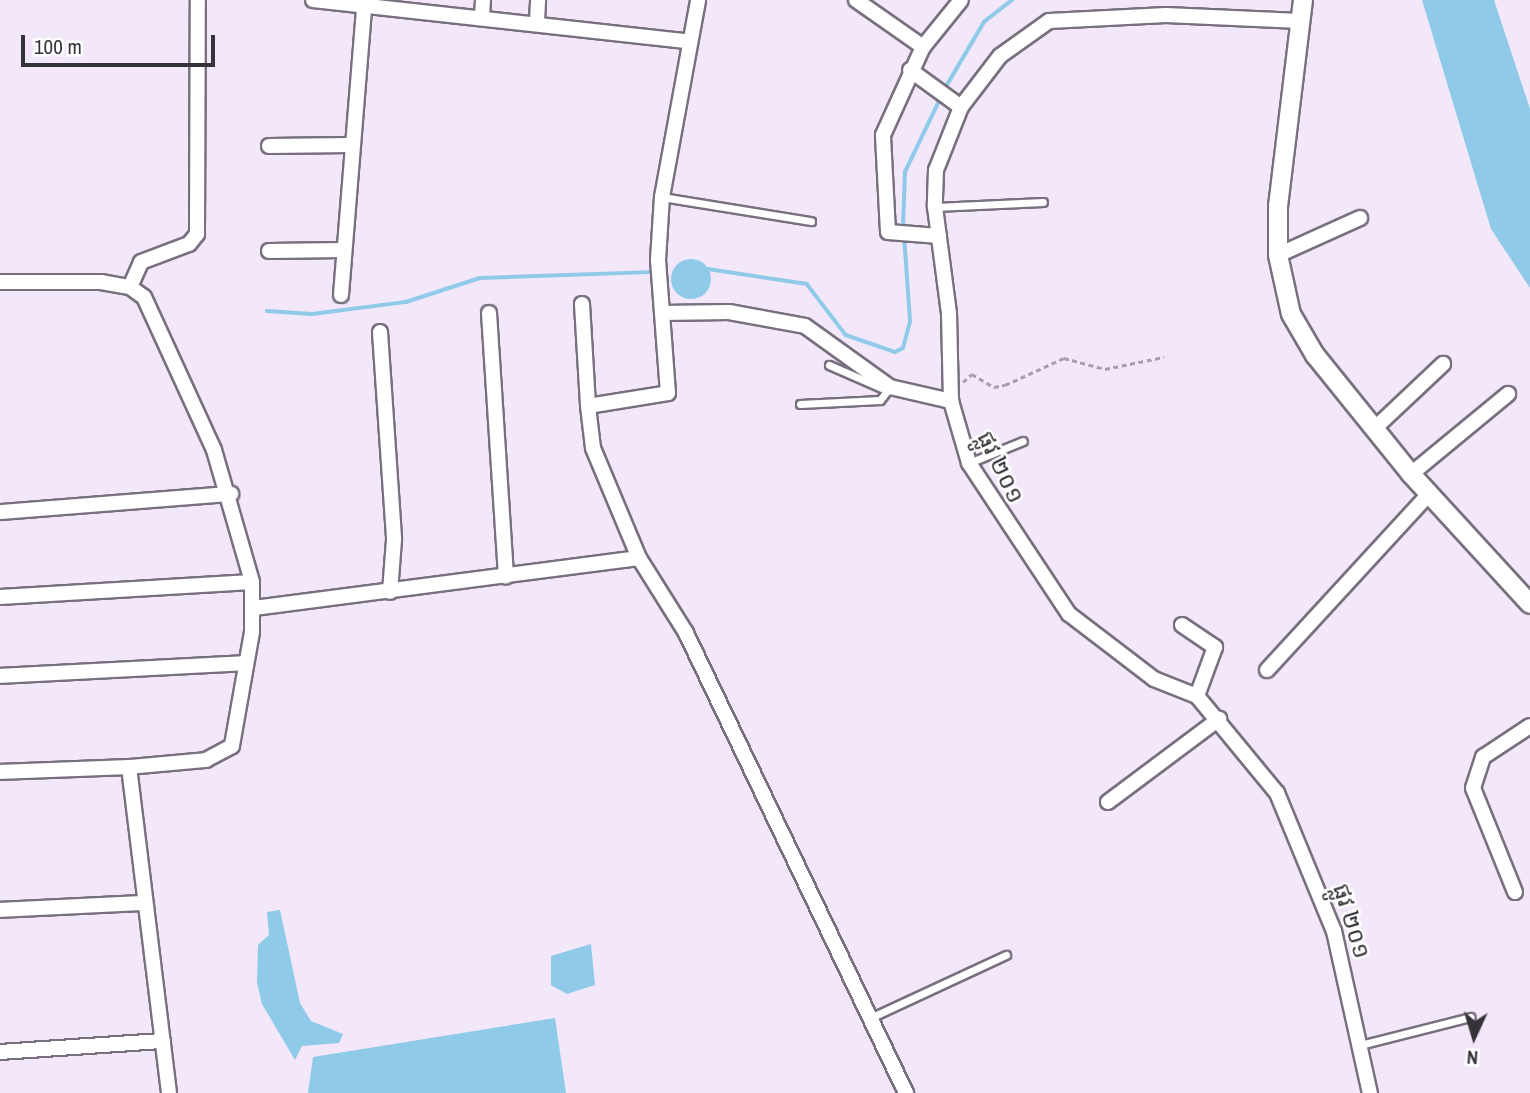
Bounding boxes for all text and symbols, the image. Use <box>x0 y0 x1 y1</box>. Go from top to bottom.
scale bar <box>24 21 219 65</box>
text: 100 m <box>34 32 82 61</box>
street label: ផ្លូវ ២០១ <box>971 426 1031 508</box>
street label: ផ្លូវ ២០១ <box>1327 880 1377 962</box>
north arrow <box>1439 1002 1509 1072</box>
text: N <box>1466 1045 1479 1071</box>

